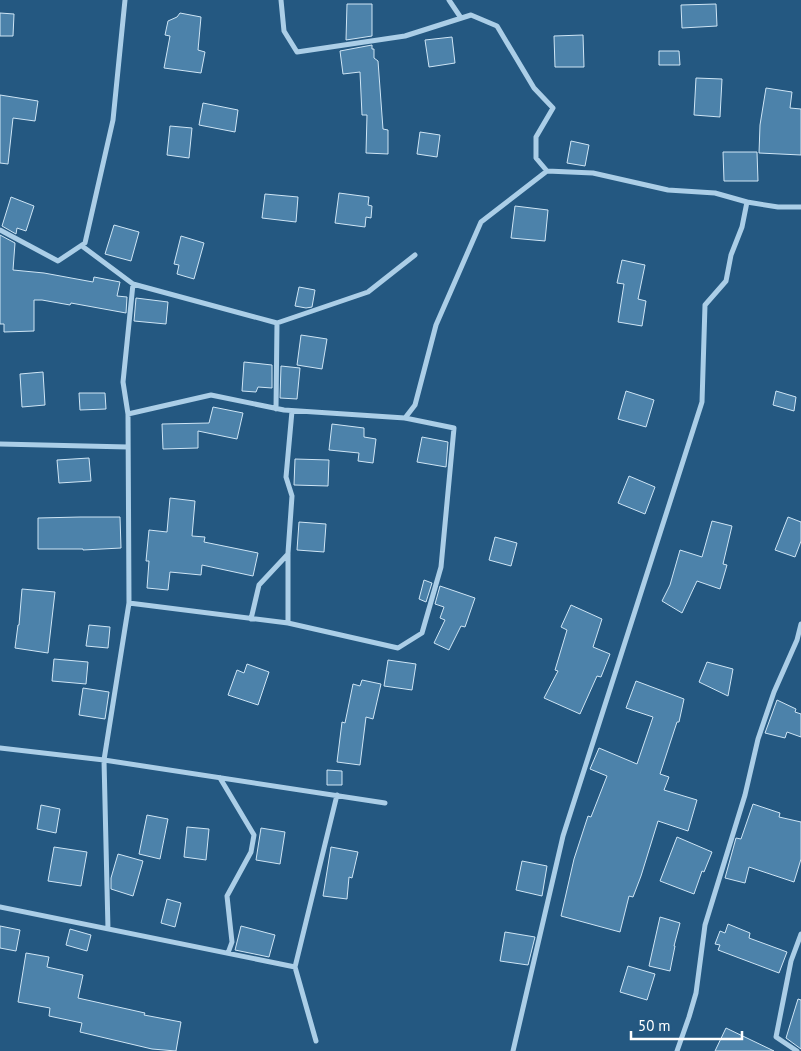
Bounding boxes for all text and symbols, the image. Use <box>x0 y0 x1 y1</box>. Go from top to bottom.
scale bar <box>631 1008 742 1040</box>
text: 50 m <box>638 1016 671 1035</box>

